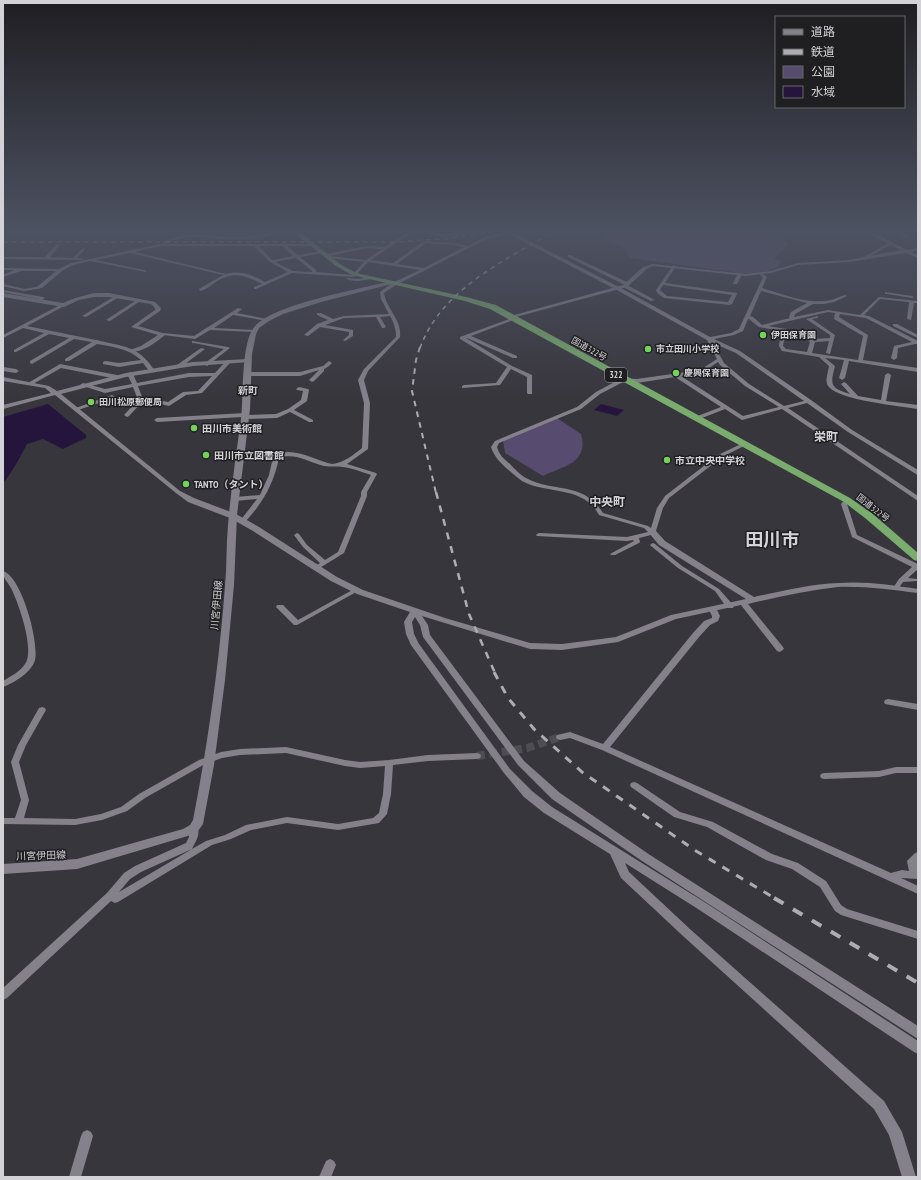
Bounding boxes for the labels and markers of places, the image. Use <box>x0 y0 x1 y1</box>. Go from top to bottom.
place label: 伊田保育園 <box>770 329 816 340</box>
marker: 伊田保育園 <box>758 330 768 340</box>
place label: 市立田川小学校 <box>656 343 720 354</box>
marker: 市立田川小学校 <box>643 344 653 354</box>
place label: 慶興保育園 <box>684 367 729 378</box>
marker: 慶興保育園 <box>671 368 681 378</box>
place label: 田川松原郵便局 <box>99 396 162 407</box>
marker: 田川松原郵便局 <box>86 397 96 407</box>
place label: 田川市美術館 <box>202 422 262 435</box>
marker: 田川市美術館 <box>189 423 199 433</box>
place label: 田川市立図書館 <box>214 449 284 462</box>
marker: 田川市立図書館 <box>201 450 211 460</box>
place label: 市立中央中学校 <box>675 454 745 467</box>
marker: 市立中央中学校 <box>662 455 672 465</box>
place label: TANTO（タント） <box>194 478 268 491</box>
marker: TANTO（タント） <box>181 479 191 489</box>

